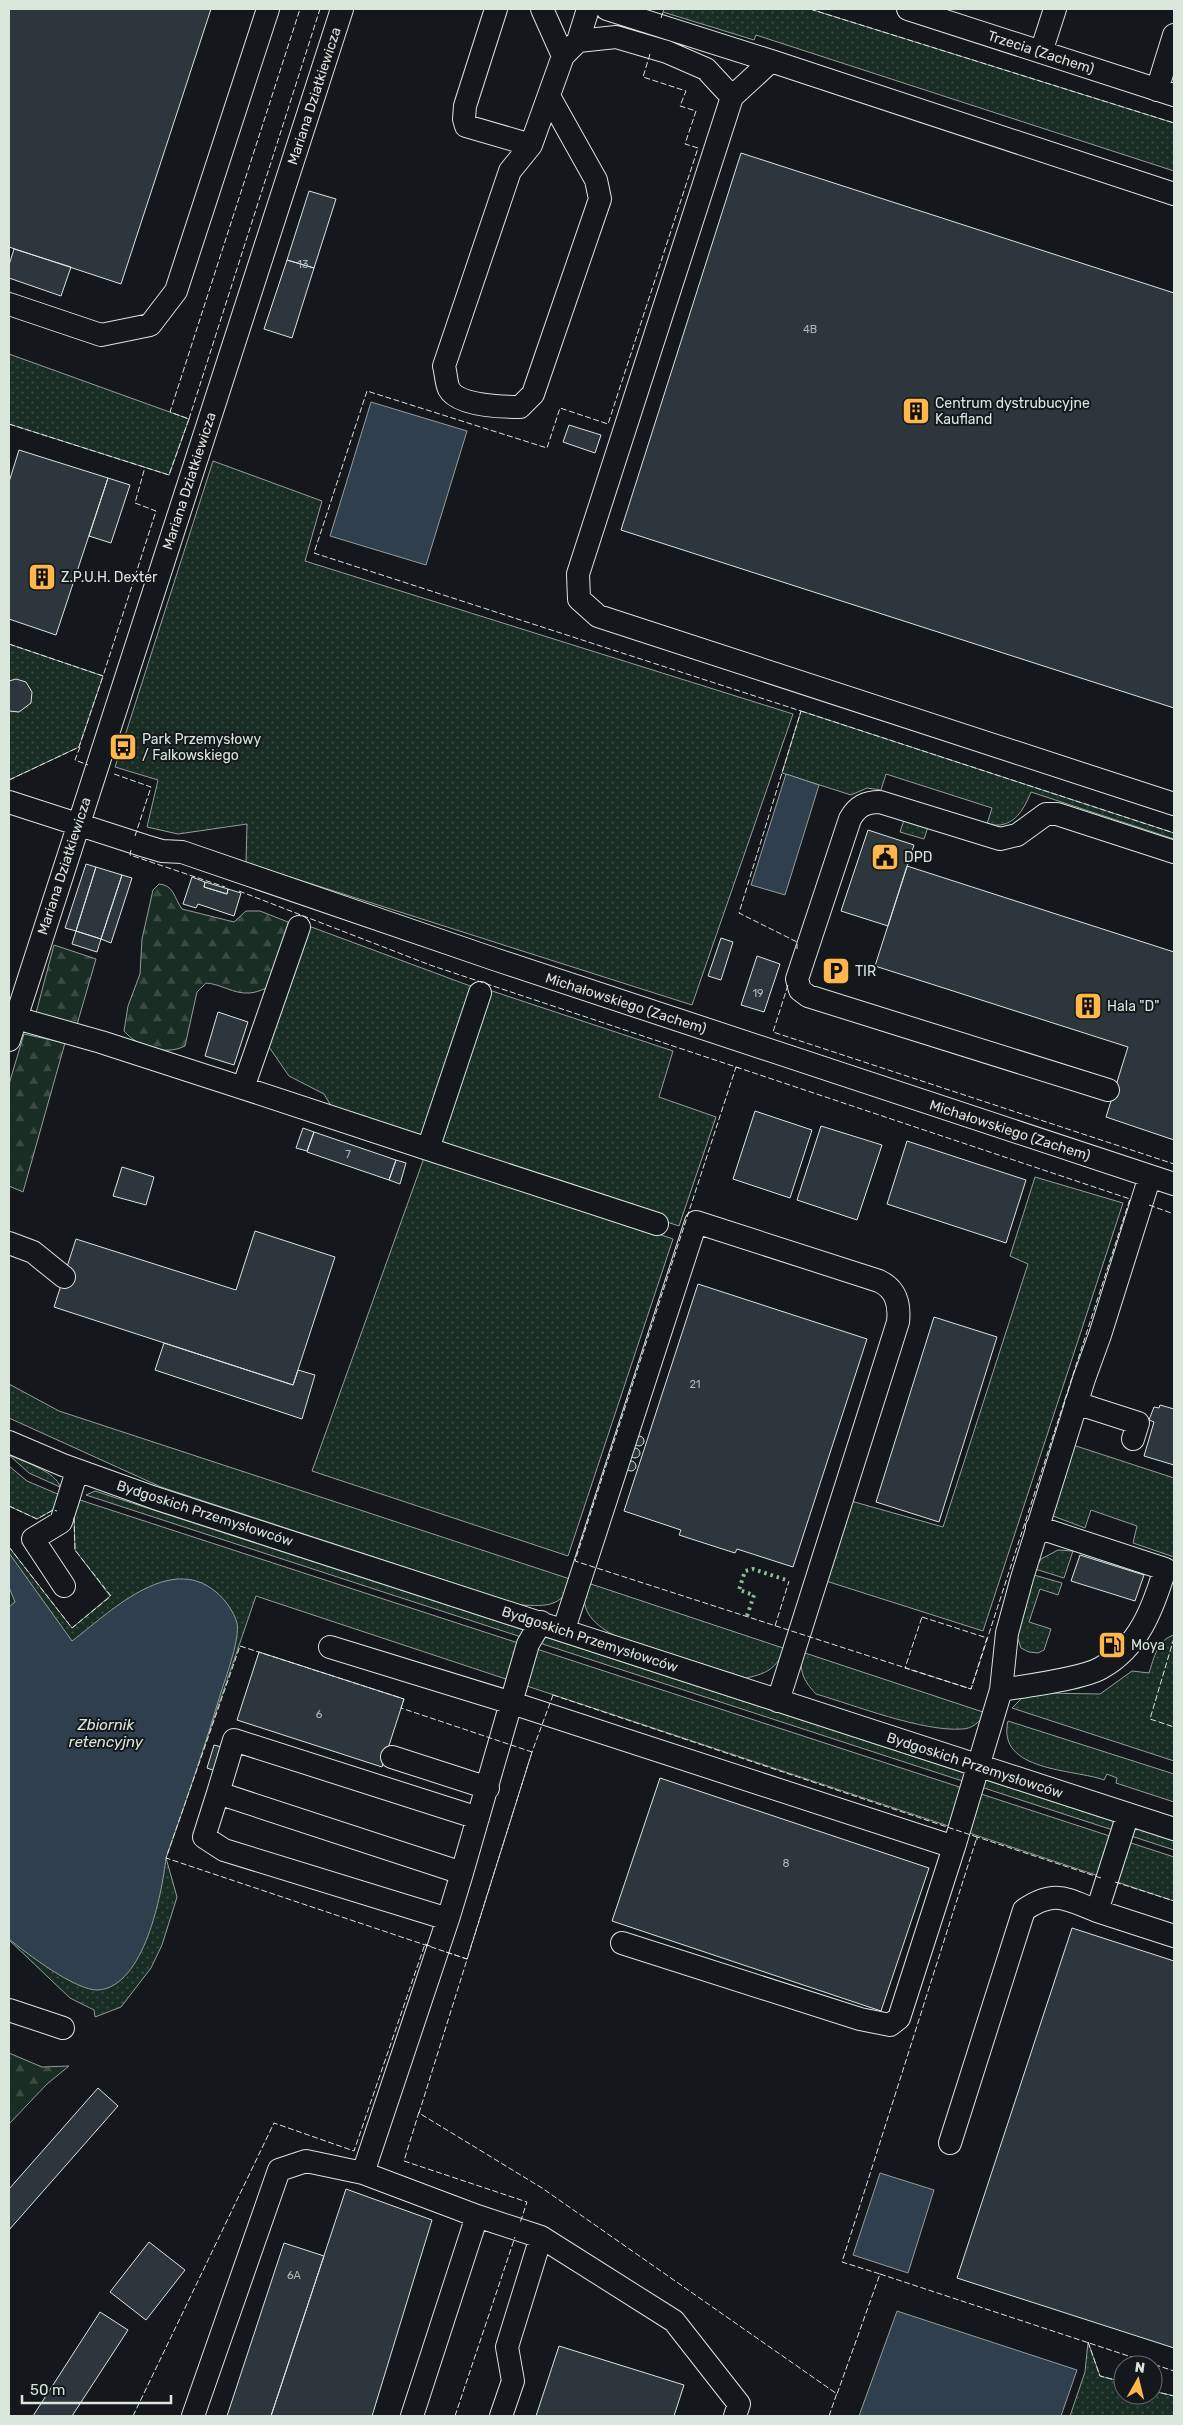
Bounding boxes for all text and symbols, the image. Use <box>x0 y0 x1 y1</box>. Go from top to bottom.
street label: Mariana Dziatkiewicza <box>284 25 345 167</box>
street label: Trzecia (Zachem) <box>985 27 1096 78</box>
house number: 13 <box>297 258 309 271</box>
house number: 4B <box>803 323 817 336</box>
place label: Centrum dystrubucyjne Kaufland <box>935 395 1090 428</box>
building icon: Centrum dystrubucyjne Kaufland <box>901 396 931 426</box>
street label: Mariana Dziatkiewicza <box>159 410 220 552</box>
building icon: Z.P.U.H. Dexter <box>27 562 57 592</box>
place label: Z.P.U.H. Dexter <box>61 569 158 586</box>
place label: Park Przemysłowy / Falkowskiego <box>142 731 261 764</box>
bus stop icon: Park Przemysłowy / Falkowskiego <box>108 732 138 762</box>
street label: Mariana Dziatkiewicza <box>34 795 95 937</box>
public building icon: DPD <box>870 842 900 872</box>
place label: DPD <box>904 849 932 866</box>
parking icon: TIR <box>821 956 851 986</box>
place label: TIR <box>855 963 876 980</box>
street label: Michałowskiego (Zachem) <box>543 969 709 1038</box>
house number: 19 <box>752 987 764 1000</box>
building icon: Hala "D" <box>1073 991 1103 1021</box>
place label: Hala "D" <box>1107 998 1159 1015</box>
street label: Michałowskiego (Zachem) <box>927 1096 1093 1165</box>
house number: 7 <box>345 1148 351 1161</box>
house number: 21 <box>689 1378 701 1391</box>
street label: Bydgoskich Przemysłowców <box>114 1477 295 1550</box>
street label: Bydgoskich Przemysłowców <box>499 1603 680 1676</box>
fuel station icon: Moya <box>1097 1630 1127 1660</box>
place label: Moya <box>1131 1637 1165 1654</box>
house number: 6 <box>316 1708 323 1721</box>
water label: Zbiornik retencyjny <box>69 1716 144 1751</box>
street label: Bydgoskich Przemysłowców <box>884 1729 1065 1802</box>
house number: 8 <box>783 1857 790 1870</box>
house number: 6A <box>287 2269 302 2282</box>
north arrow <box>1113 2355 1163 2405</box>
text: N <box>1134 2359 1146 2377</box>
scale bar <box>22 2372 171 2404</box>
text: 50 m <box>30 2381 65 2399</box>

